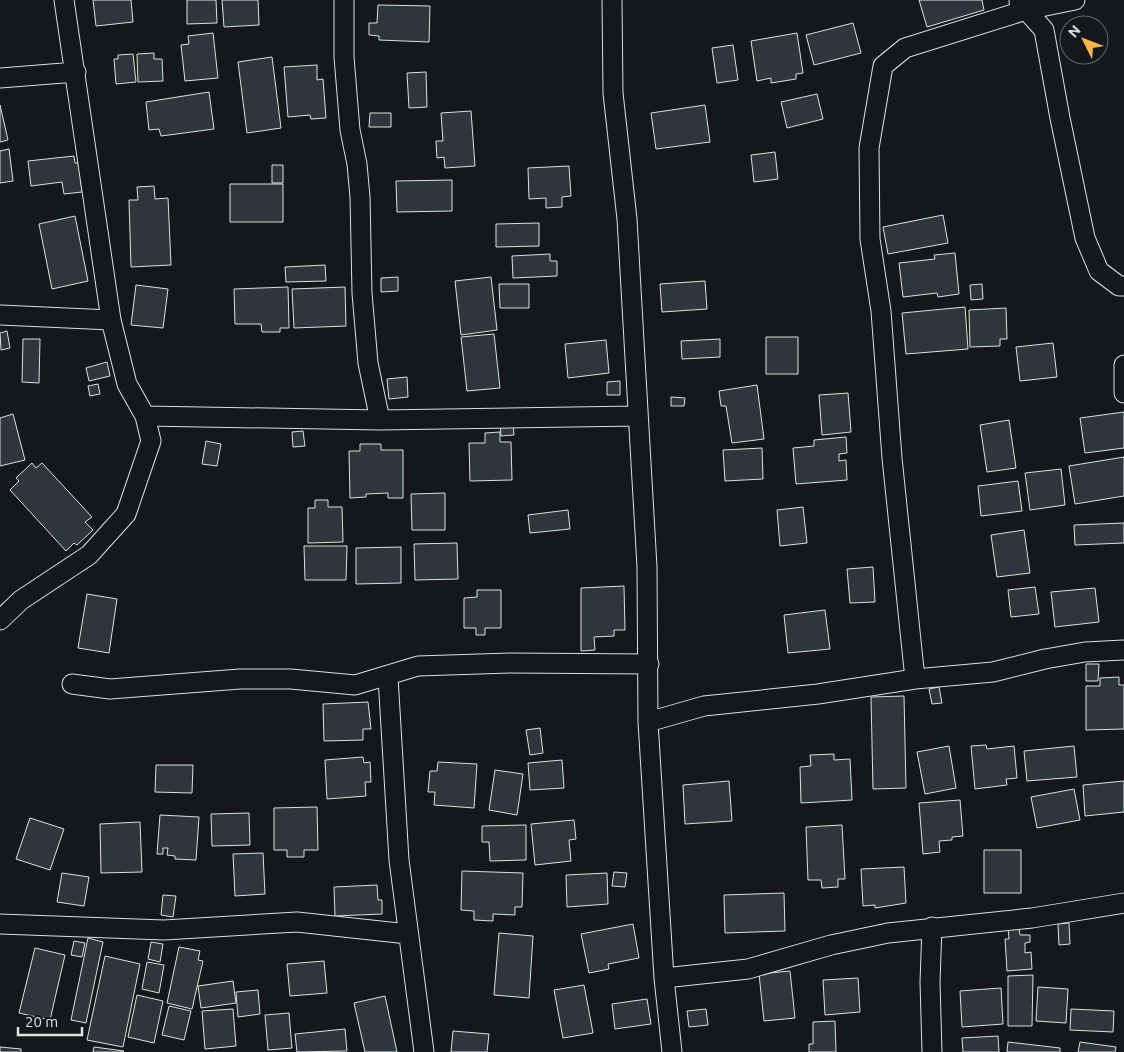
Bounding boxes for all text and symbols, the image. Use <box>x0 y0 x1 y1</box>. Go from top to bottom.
north arrow <box>1059 15 1109 65</box>
text: N <box>1065 22 1084 41</box>
scale bar <box>18 1004 81 1036</box>
text: 20 m <box>25 1013 58 1030</box>

